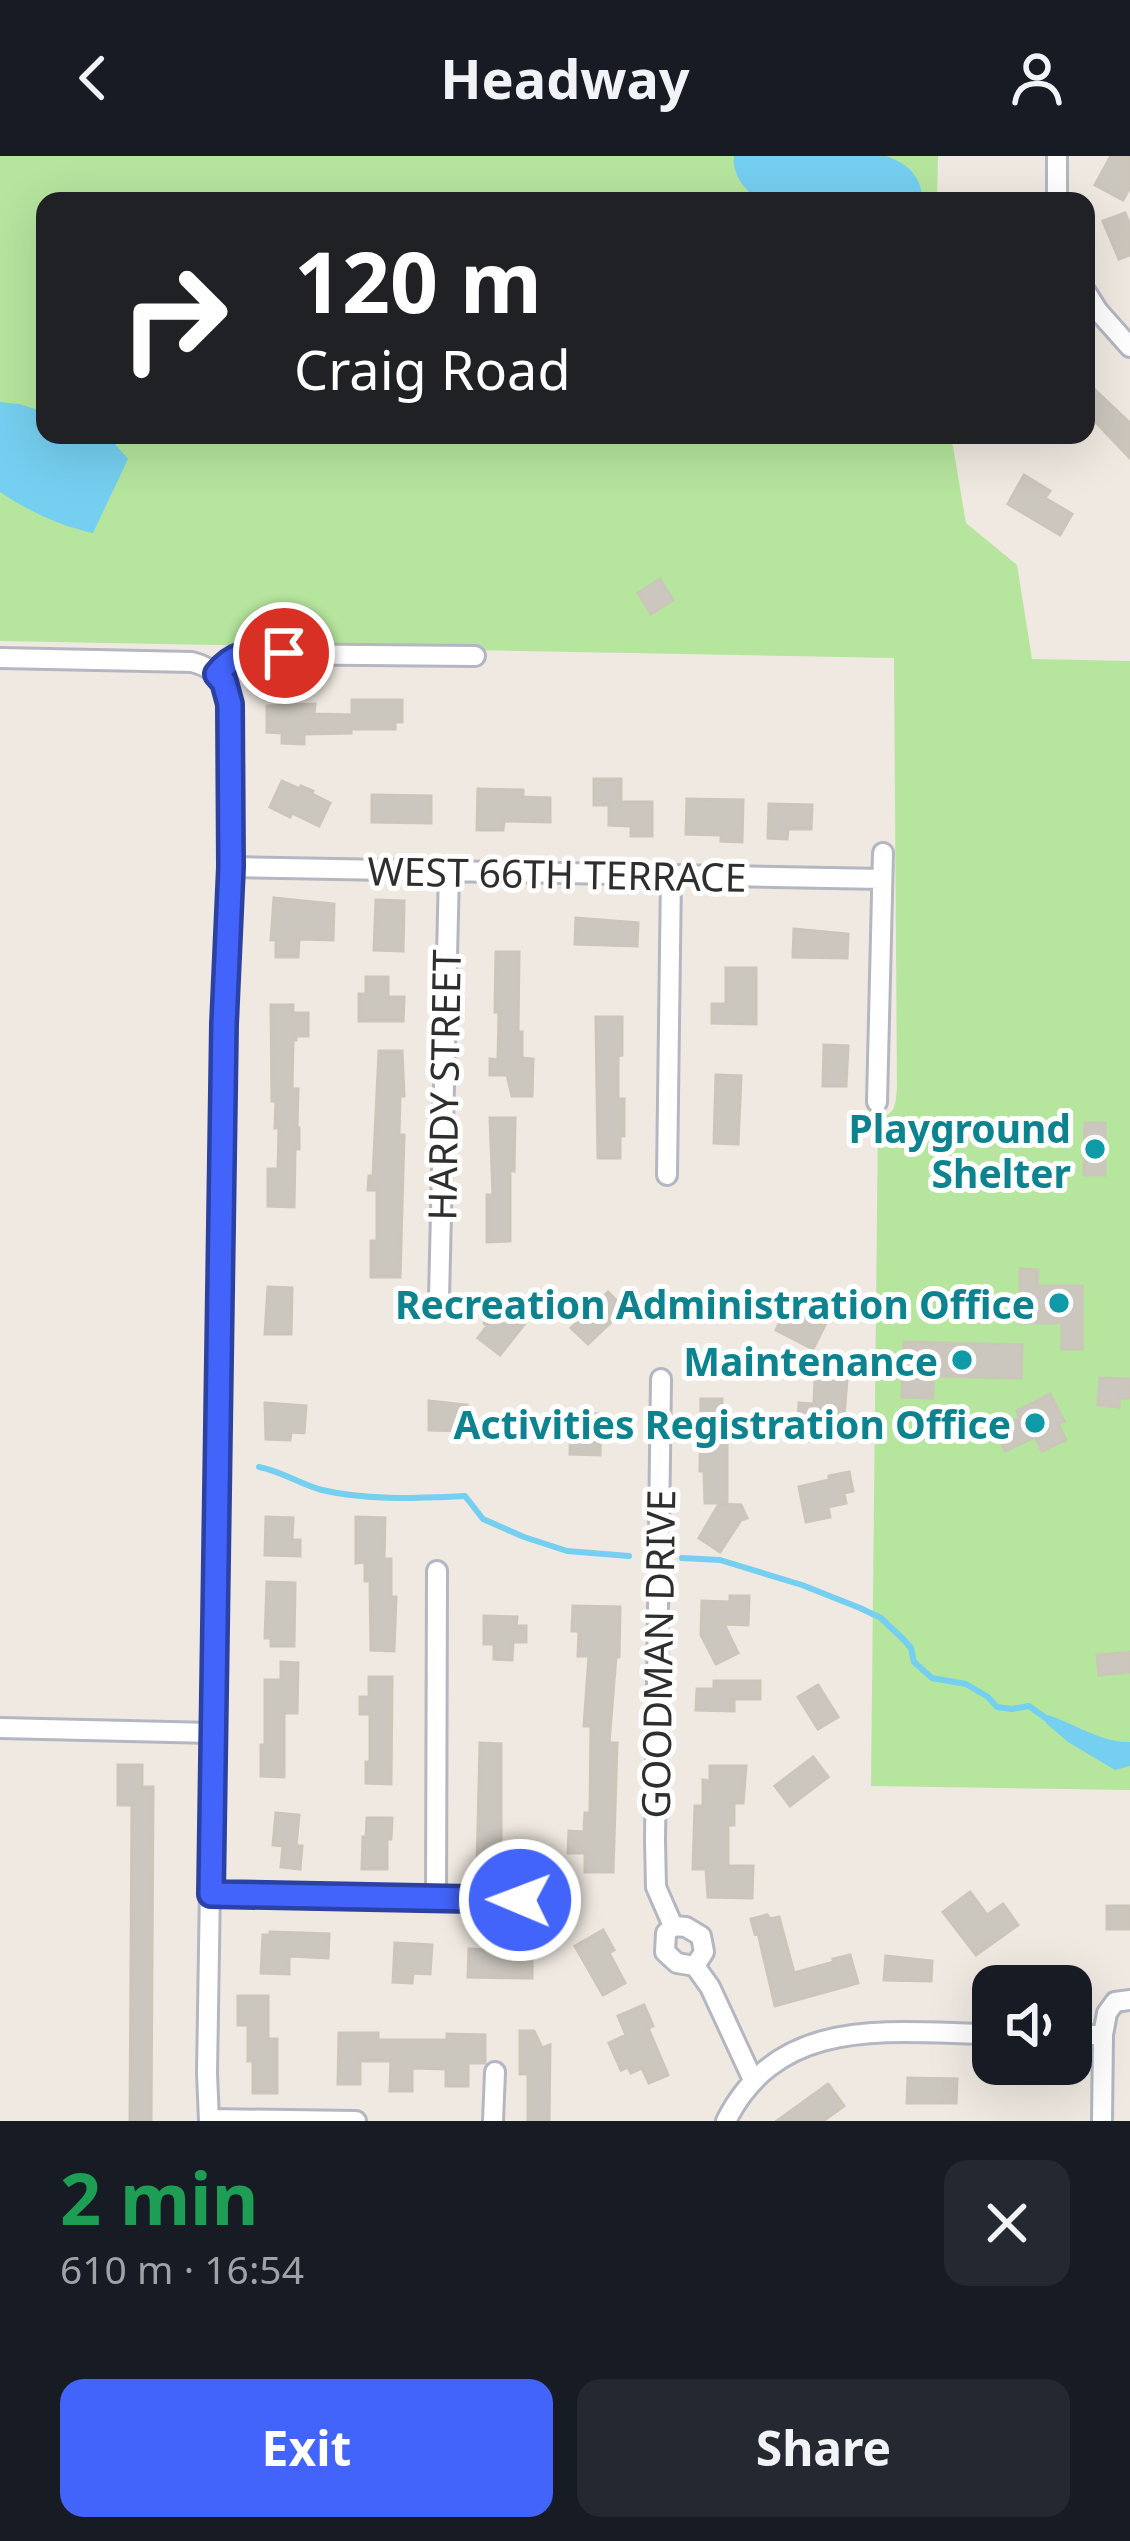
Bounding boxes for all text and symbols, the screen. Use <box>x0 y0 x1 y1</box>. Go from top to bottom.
text: Headway <box>440 41 690 115</box>
icon: back <box>60 45 126 111</box>
icon: person <box>1004 45 1070 111</box>
text: 120 m <box>294 223 542 338</box>
icon: right <box>96 240 252 396</box>
text: Craig Road <box>294 332 571 406</box>
pin <box>233 602 335 704</box>
icon: arrive <box>251 620 317 686</box>
street label: WEST 66TH TERRACE <box>367 843 747 903</box>
street label: HARDY STREET <box>414 949 472 1221</box>
place label: Playground Shelter <box>849 1101 1071 1199</box>
marker: Playground Shelter <box>1082 1136 1108 1162</box>
place label: Recreation Administration Office <box>395 1277 1035 1330</box>
marker: Recreation Administration Office <box>1046 1290 1072 1316</box>
place label: Maintenance <box>683 1334 938 1387</box>
marker: Maintenance <box>949 1347 975 1373</box>
place label: Activities Registration Office <box>454 1397 1011 1450</box>
marker: Activities Registration Office <box>1022 1410 1048 1436</box>
street label: GOODMAN DRIVE <box>628 1489 686 1819</box>
position arrow <box>457 1837 583 1963</box>
map controls <box>972 1965 1092 2085</box>
button: sound <box>972 1965 1092 2085</box>
text: 2 min <box>60 2148 258 2246</box>
button: close <box>944 2160 1070 2286</box>
text: 610 m · 16:54 <box>60 2242 304 2295</box>
button: Exit <box>60 2379 553 2517</box>
button: Share <box>577 2379 1070 2517</box>

